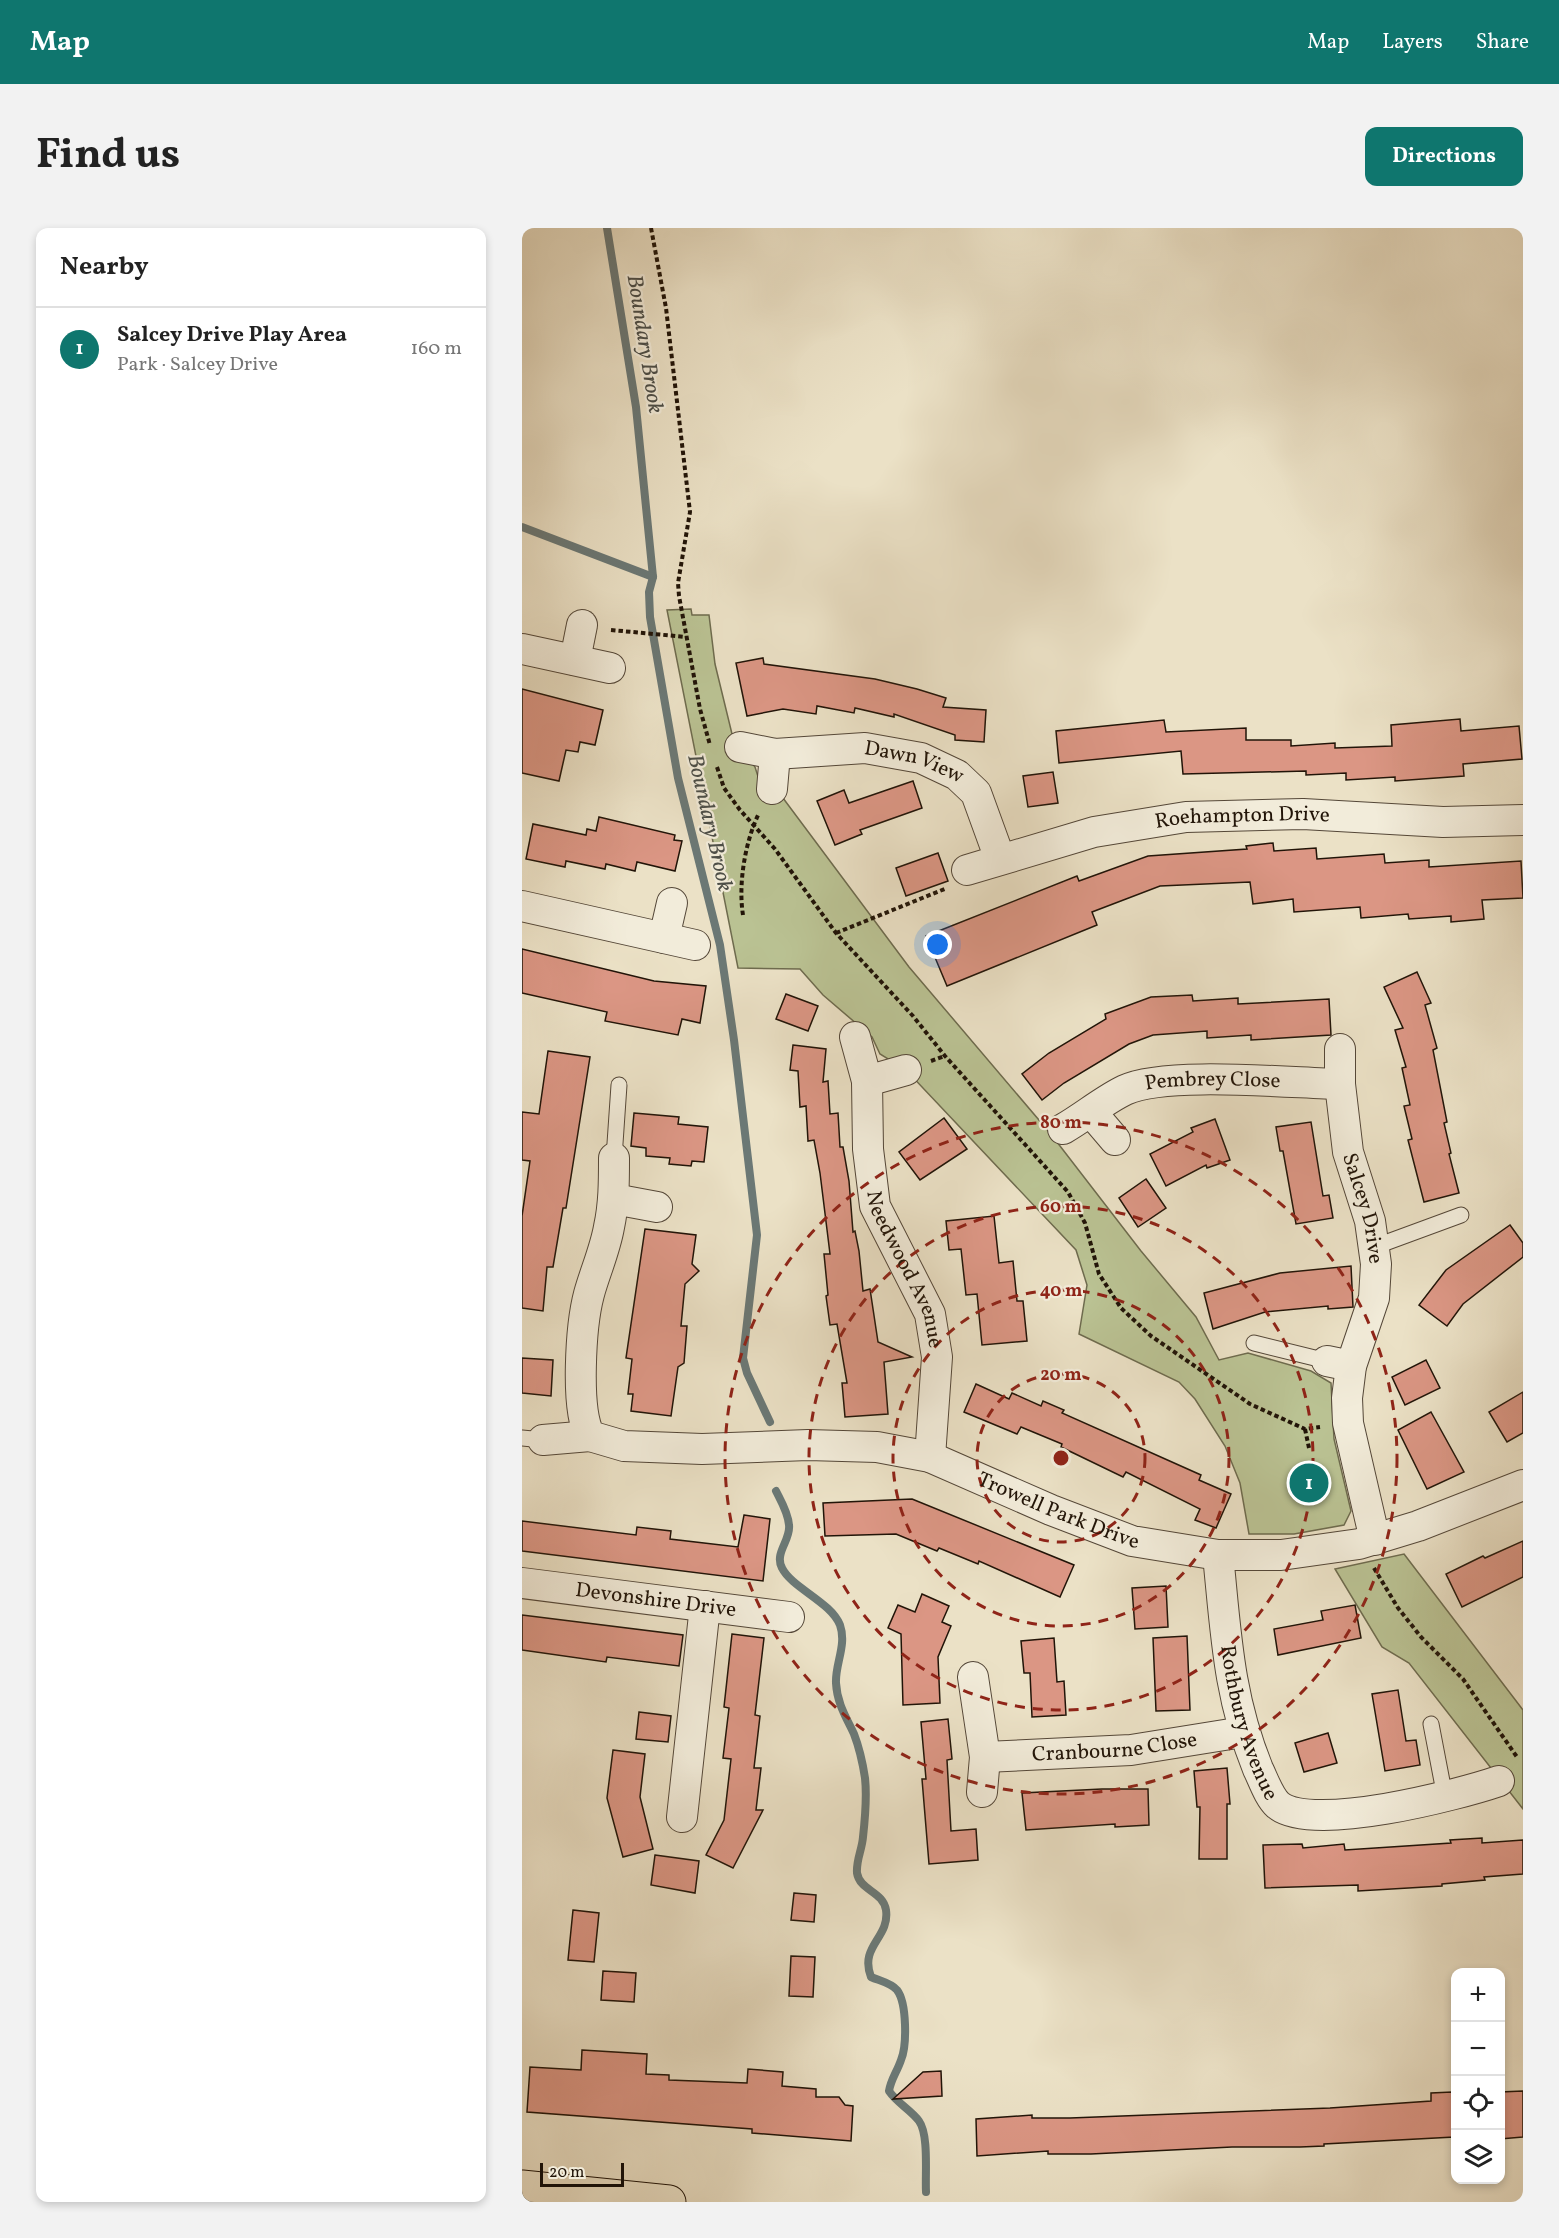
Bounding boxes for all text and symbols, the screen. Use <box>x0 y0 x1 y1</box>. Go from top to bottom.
text: Map <box>30 23 90 62</box>
text: Map <box>1307 28 1349 57</box>
text: Layers <box>1382 28 1443 57</box>
text: Share <box>1476 28 1529 57</box>
text: Find us <box>36 127 180 186</box>
button: Directions <box>1365 127 1523 186</box>
text: Nearby <box>60 249 149 285</box>
water label: Boundary Brook <box>618 272 670 416</box>
text: Salcey Drive Play Area <box>117 320 347 351</box>
text: 1 <box>75 335 84 363</box>
text: 160 m <box>410 335 462 363</box>
text: Park · Salcey Drive <box>117 351 278 379</box>
street label: Dawn View <box>862 734 969 791</box>
water label: Boundary Brook <box>678 751 740 895</box>
street label: Roehampton Drive <box>1153 800 1331 836</box>
your location <box>923 930 952 959</box>
street label: Pembrey Close <box>1143 1065 1281 1098</box>
text: 80 m <box>1040 1111 1082 1136</box>
street label: Salcey Drive <box>1335 1149 1390 1266</box>
street label: Needwood Avenue <box>859 1189 950 1350</box>
text: 60 m <box>1040 1195 1082 1220</box>
text: 40 m <box>1040 1279 1082 1304</box>
text: 20 m <box>1040 1363 1082 1388</box>
centre of rings <box>1051 1448 1071 1468</box>
pin: 1 <box>1290 1460 1328 1506</box>
street label: Trowell Park Drive <box>973 1465 1141 1556</box>
street label: Devonshire Drive <box>574 1575 738 1625</box>
street label: Rothbury Avenue <box>1213 1643 1285 1806</box>
street label: Cranbourne Close <box>1031 1725 1199 1769</box>
map controls <box>1451 1968 1505 2184</box>
button: + <box>1451 1968 1505 2022</box>
button: − <box>1451 2022 1505 2076</box>
button: locate <box>1451 2076 1505 2130</box>
button: layers <box>1451 2130 1505 2184</box>
scale bar <box>540 2160 624 2188</box>
text: 20 m <box>549 2162 584 2184</box>

